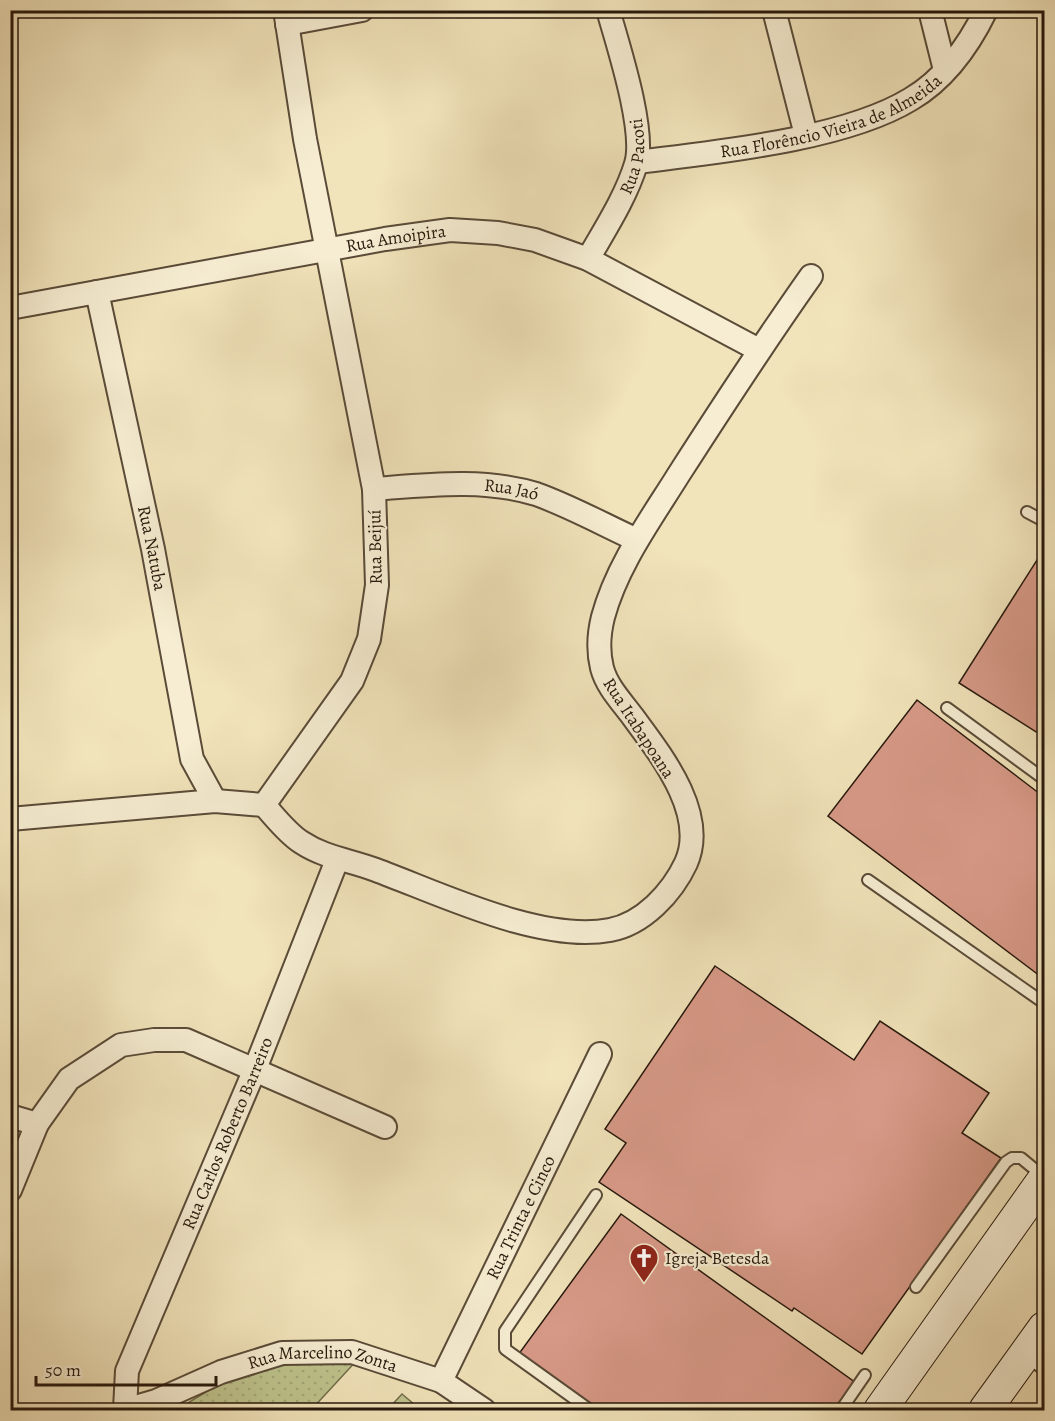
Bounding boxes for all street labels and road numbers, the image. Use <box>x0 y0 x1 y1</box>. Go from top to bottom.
street label: Rua Florêncio Vieira de Almeida <box>718 69 947 163</box>
street label: Rua Pacoti <box>614 117 650 198</box>
street label: Rua Amoipira <box>344 219 448 258</box>
street label: Rua Jaó <box>483 473 542 506</box>
street label: Rua Natuba <box>132 503 173 593</box>
street label: Rua Beijuí <box>362 509 388 585</box>
street label: Rua Itabapoana <box>597 673 681 784</box>
street label: Rua Carlos Roberto Barreiro <box>176 1034 278 1233</box>
street label: Rua Trinta e Cinco <box>480 1151 561 1283</box>
street label: Rua Marcelino Zonta <box>244 1340 401 1378</box>

